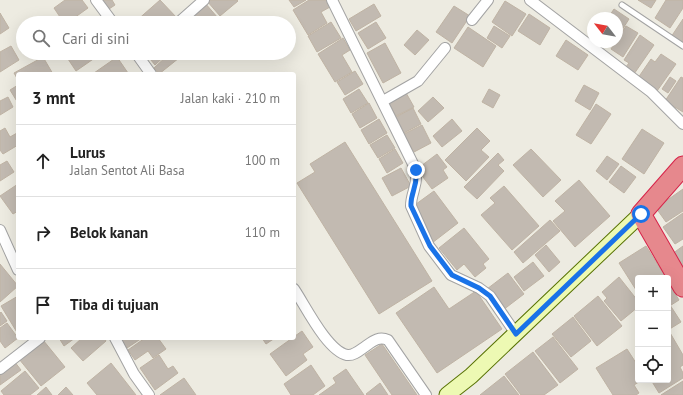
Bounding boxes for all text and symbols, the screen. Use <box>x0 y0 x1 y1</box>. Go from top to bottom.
north arrow <box>587 12 623 48</box>
search box <box>16 16 296 60</box>
icon: search <box>30 27 52 49</box>
text: Cari di sini <box>62 29 130 48</box>
text: 3 mnt <box>32 87 75 109</box>
text: Jalan kaki · 210 m <box>181 90 280 107</box>
text: Lurus <box>70 143 105 162</box>
icon: ahead <box>32 150 54 172</box>
text: 100 m <box>245 152 280 169</box>
route end <box>407 161 425 179</box>
text: Jalan Sentot Ali Basa <box>70 162 185 179</box>
route start <box>632 205 650 223</box>
icon: right <box>32 222 54 244</box>
text: Belok kanan <box>70 223 148 242</box>
text: 110 m <box>245 224 280 241</box>
map controls <box>635 275 671 383</box>
button: + <box>635 275 671 311</box>
icon: arrive <box>32 294 54 316</box>
text: Tiba di tujuan <box>70 295 159 314</box>
button: − <box>635 311 671 347</box>
button: locate <box>635 347 671 383</box>

